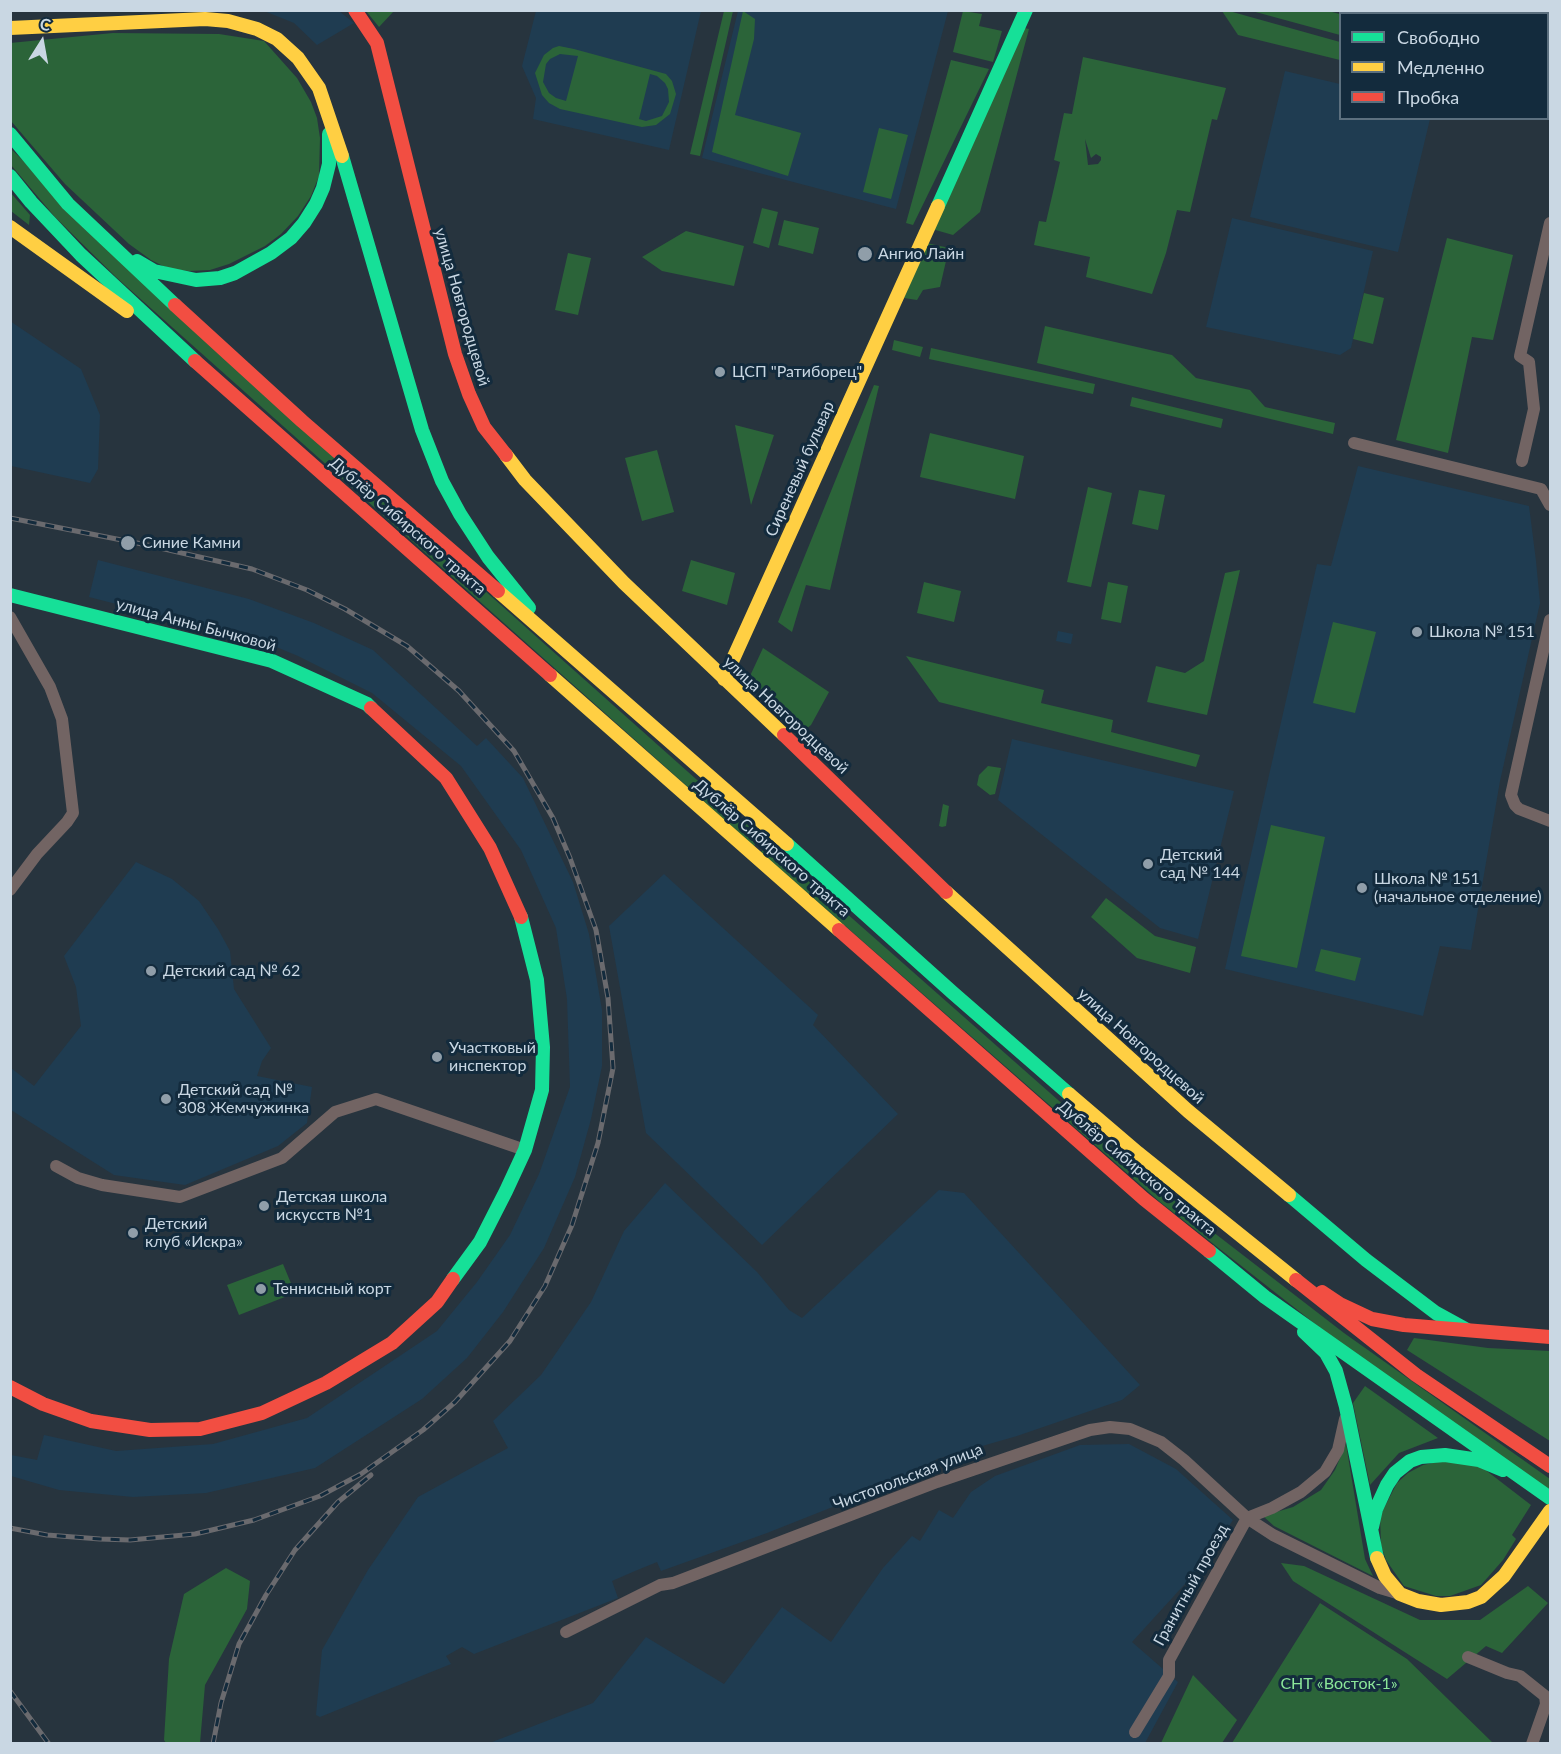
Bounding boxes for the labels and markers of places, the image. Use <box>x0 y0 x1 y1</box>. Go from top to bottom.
place label: Ангио Лайн <box>878 244 964 264</box>
marker: Ангио Лайн <box>856 245 874 263</box>
place label: ЦСП "Ратиборец" <box>732 362 862 382</box>
marker: ЦСП "Ратиборец" <box>713 365 727 379</box>
place label: Синие Камни <box>142 533 241 553</box>
marker: Синие Камни <box>119 534 137 552</box>
place label: Школа № 151 <box>1429 622 1535 642</box>
marker: Школа № 151 <box>1410 625 1424 639</box>
place label: Детский сад № 144 <box>1160 845 1240 883</box>
marker: Детский сад № 144 <box>1141 857 1155 871</box>
place label: Школа № 151 (начальное отделение) <box>1374 869 1542 907</box>
marker: Школа № 151 (начальное отделение) <box>1355 881 1369 895</box>
place label: Детский сад № 62 <box>163 961 300 981</box>
marker: Детский сад № 62 <box>144 964 158 978</box>
place label: Участковый инспектор <box>449 1038 536 1076</box>
marker: Участковый инспектор <box>430 1050 444 1064</box>
place label: Детский сад № 308 Жемчужинка <box>178 1080 309 1118</box>
marker: Детский сад № 308 Жемчужинка <box>159 1092 173 1106</box>
place label: Детская школа искусств №1 <box>276 1187 387 1225</box>
marker: Детская школа искусств №1 <box>257 1199 271 1213</box>
place label: Детский клуб «Искра» <box>145 1214 243 1252</box>
marker: Детский клуб «Искра» <box>126 1226 140 1240</box>
place label: Теннисный корт <box>273 1279 392 1299</box>
marker: Теннисный корт <box>254 1282 268 1296</box>

